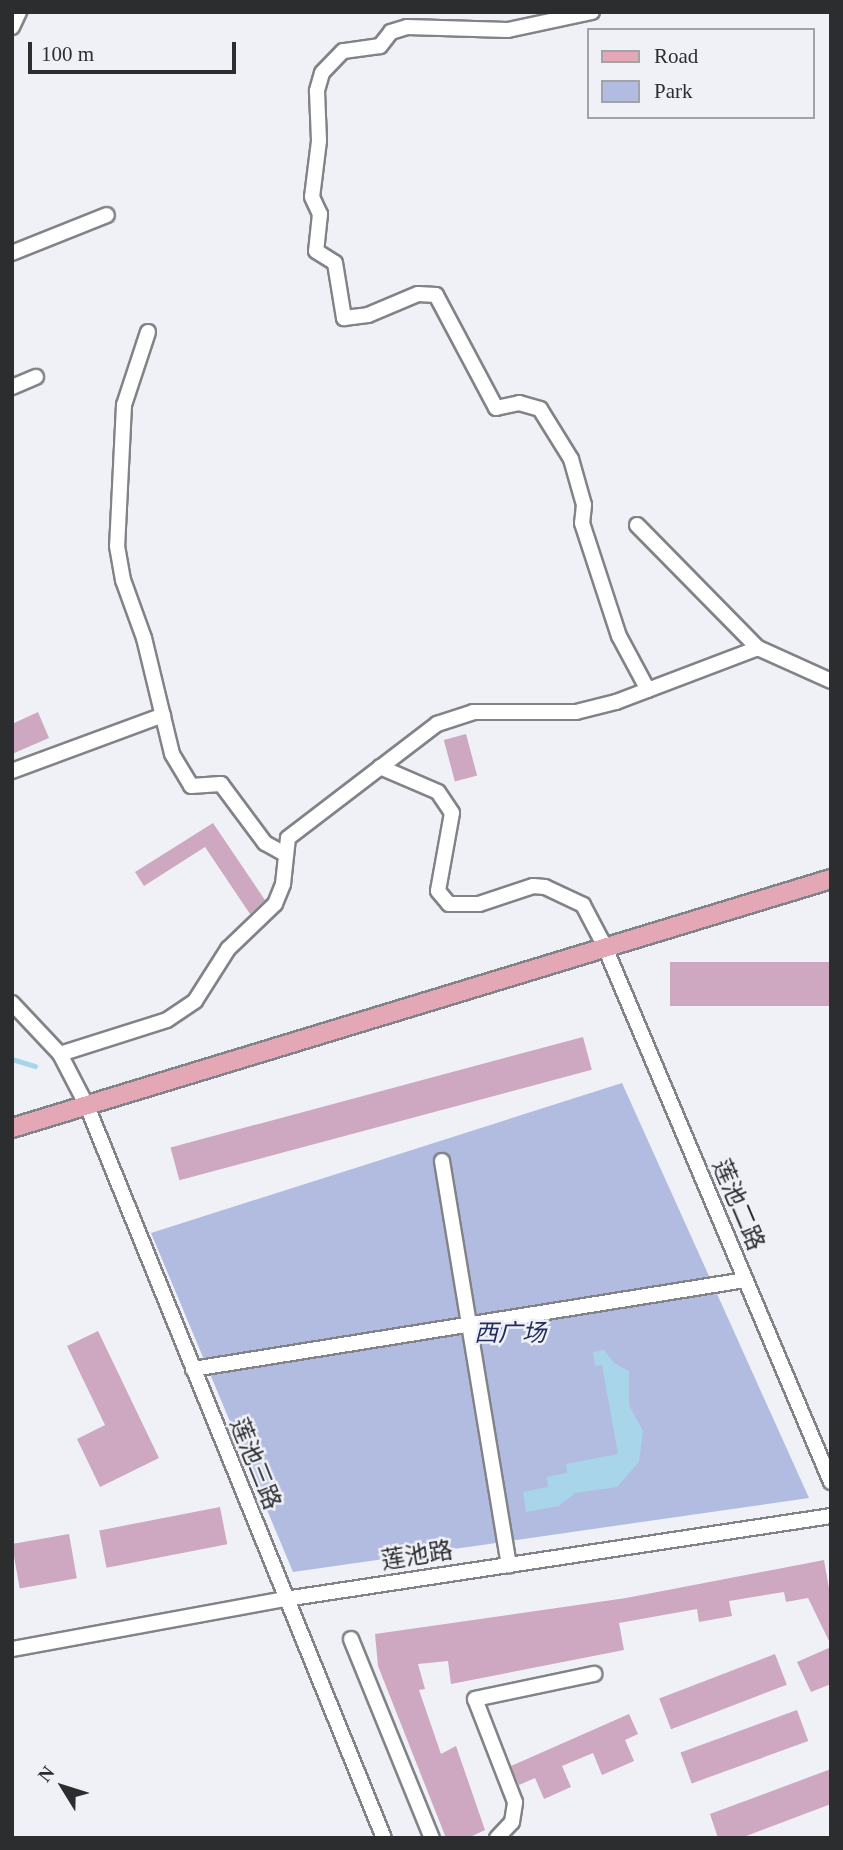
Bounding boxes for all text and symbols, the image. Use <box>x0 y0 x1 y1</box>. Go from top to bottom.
scale bar <box>32 28 240 72</box>
legend <box>588 28 815 119</box>
text: 100 m <box>41 42 94 66</box>
text: Road <box>654 44 698 68</box>
text: Park <box>654 79 693 103</box>
street label: 莲池二路 <box>706 1155 770 1255</box>
park label: 西广场 <box>474 1320 546 1348</box>
street label: 莲池三路 <box>224 1414 286 1514</box>
street label: 莲池路 <box>379 1536 455 1576</box>
north arrow <box>28 1752 98 1822</box>
text: N <box>34 1762 59 1786</box>

